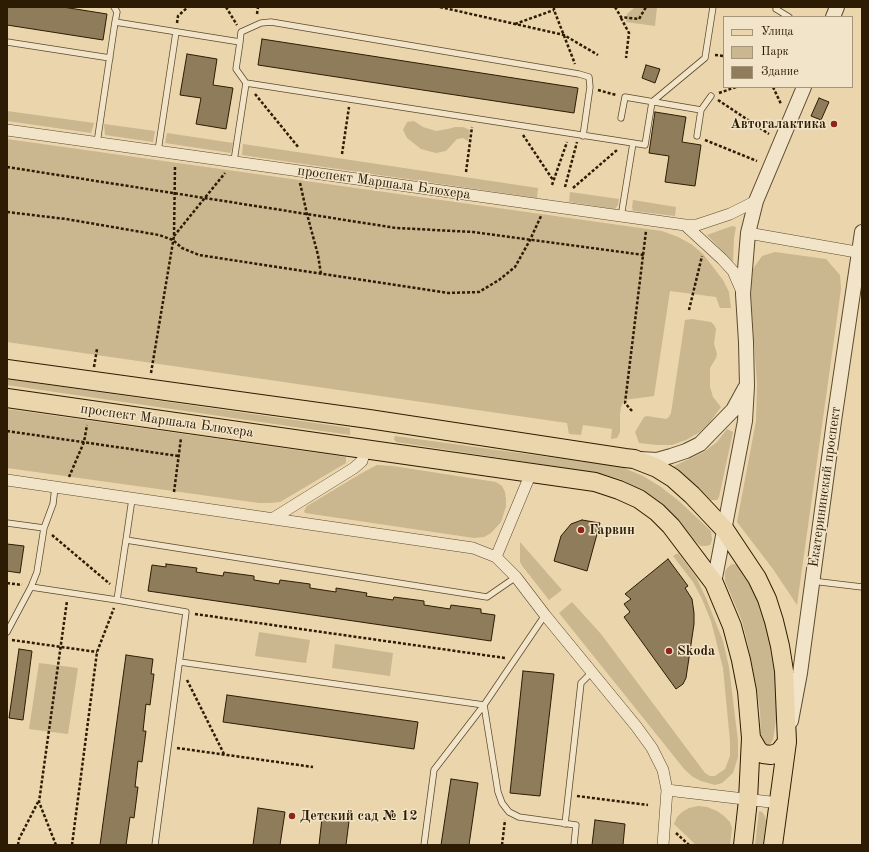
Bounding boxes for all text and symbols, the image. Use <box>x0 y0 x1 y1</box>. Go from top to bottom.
legend <box>723 16 853 88</box>
text: Улица <box>761 26 794 38</box>
text: Парк <box>761 46 789 58</box>
text: Здание <box>761 66 799 78</box>
place label: Автогалактика <box>730 116 826 132</box>
marker: Автогалактика <box>829 119 839 129</box>
street label: проспект Маршала Блюхера <box>296 163 472 203</box>
street label: проспект Маршала Блюхера <box>79 401 255 441</box>
street label: Екатерининский проспект <box>805 406 845 568</box>
place label: Гарвин <box>589 522 635 538</box>
marker: Гарвин <box>576 525 586 535</box>
place label: Skoda <box>677 643 715 659</box>
marker: Skoda <box>664 646 674 656</box>
place label: Детский сад № 12 <box>300 808 418 824</box>
marker: Детский сад № 12 <box>287 811 297 821</box>

